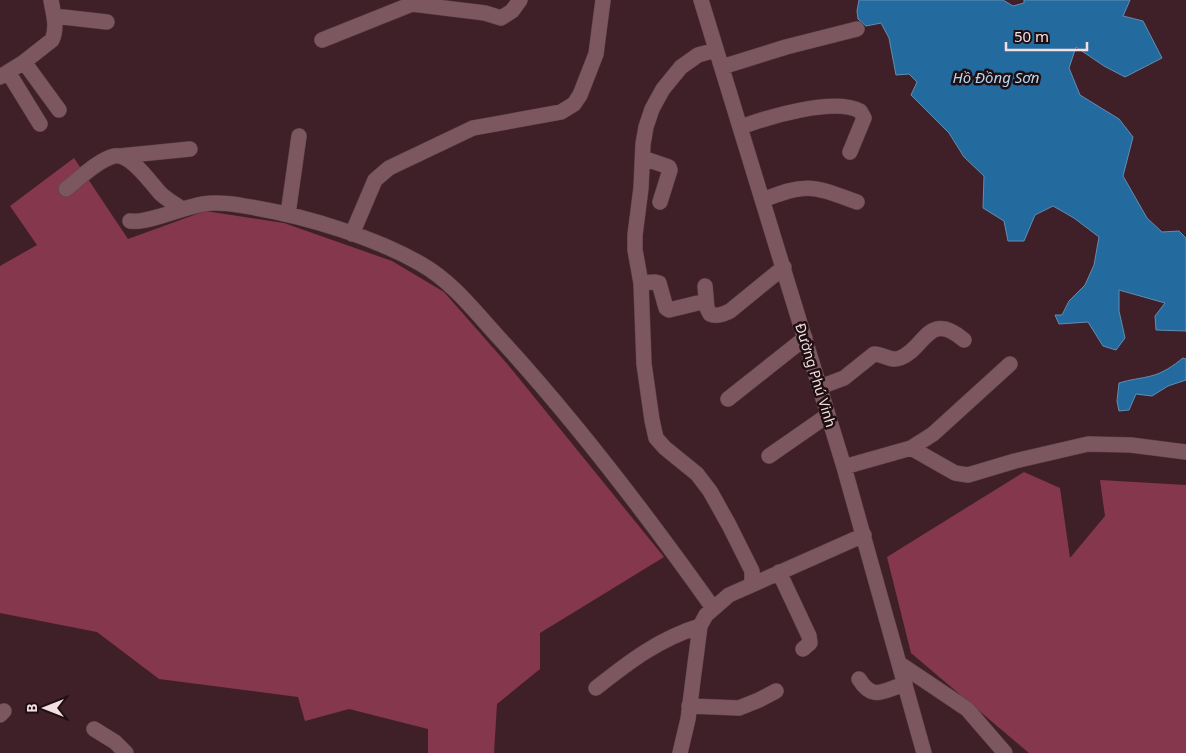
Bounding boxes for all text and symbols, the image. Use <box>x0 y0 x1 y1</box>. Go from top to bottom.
scale bar <box>1006 20 1087 52</box>
text: 50 m <box>1014 26 1049 46</box>
water label: Hồ Đồng Sơn <box>952 67 1040 87</box>
street label: Đường Phú Vinh <box>791 321 841 429</box>
north arrow <box>20 683 70 733</box>
text: B <box>22 703 41 713</box>

